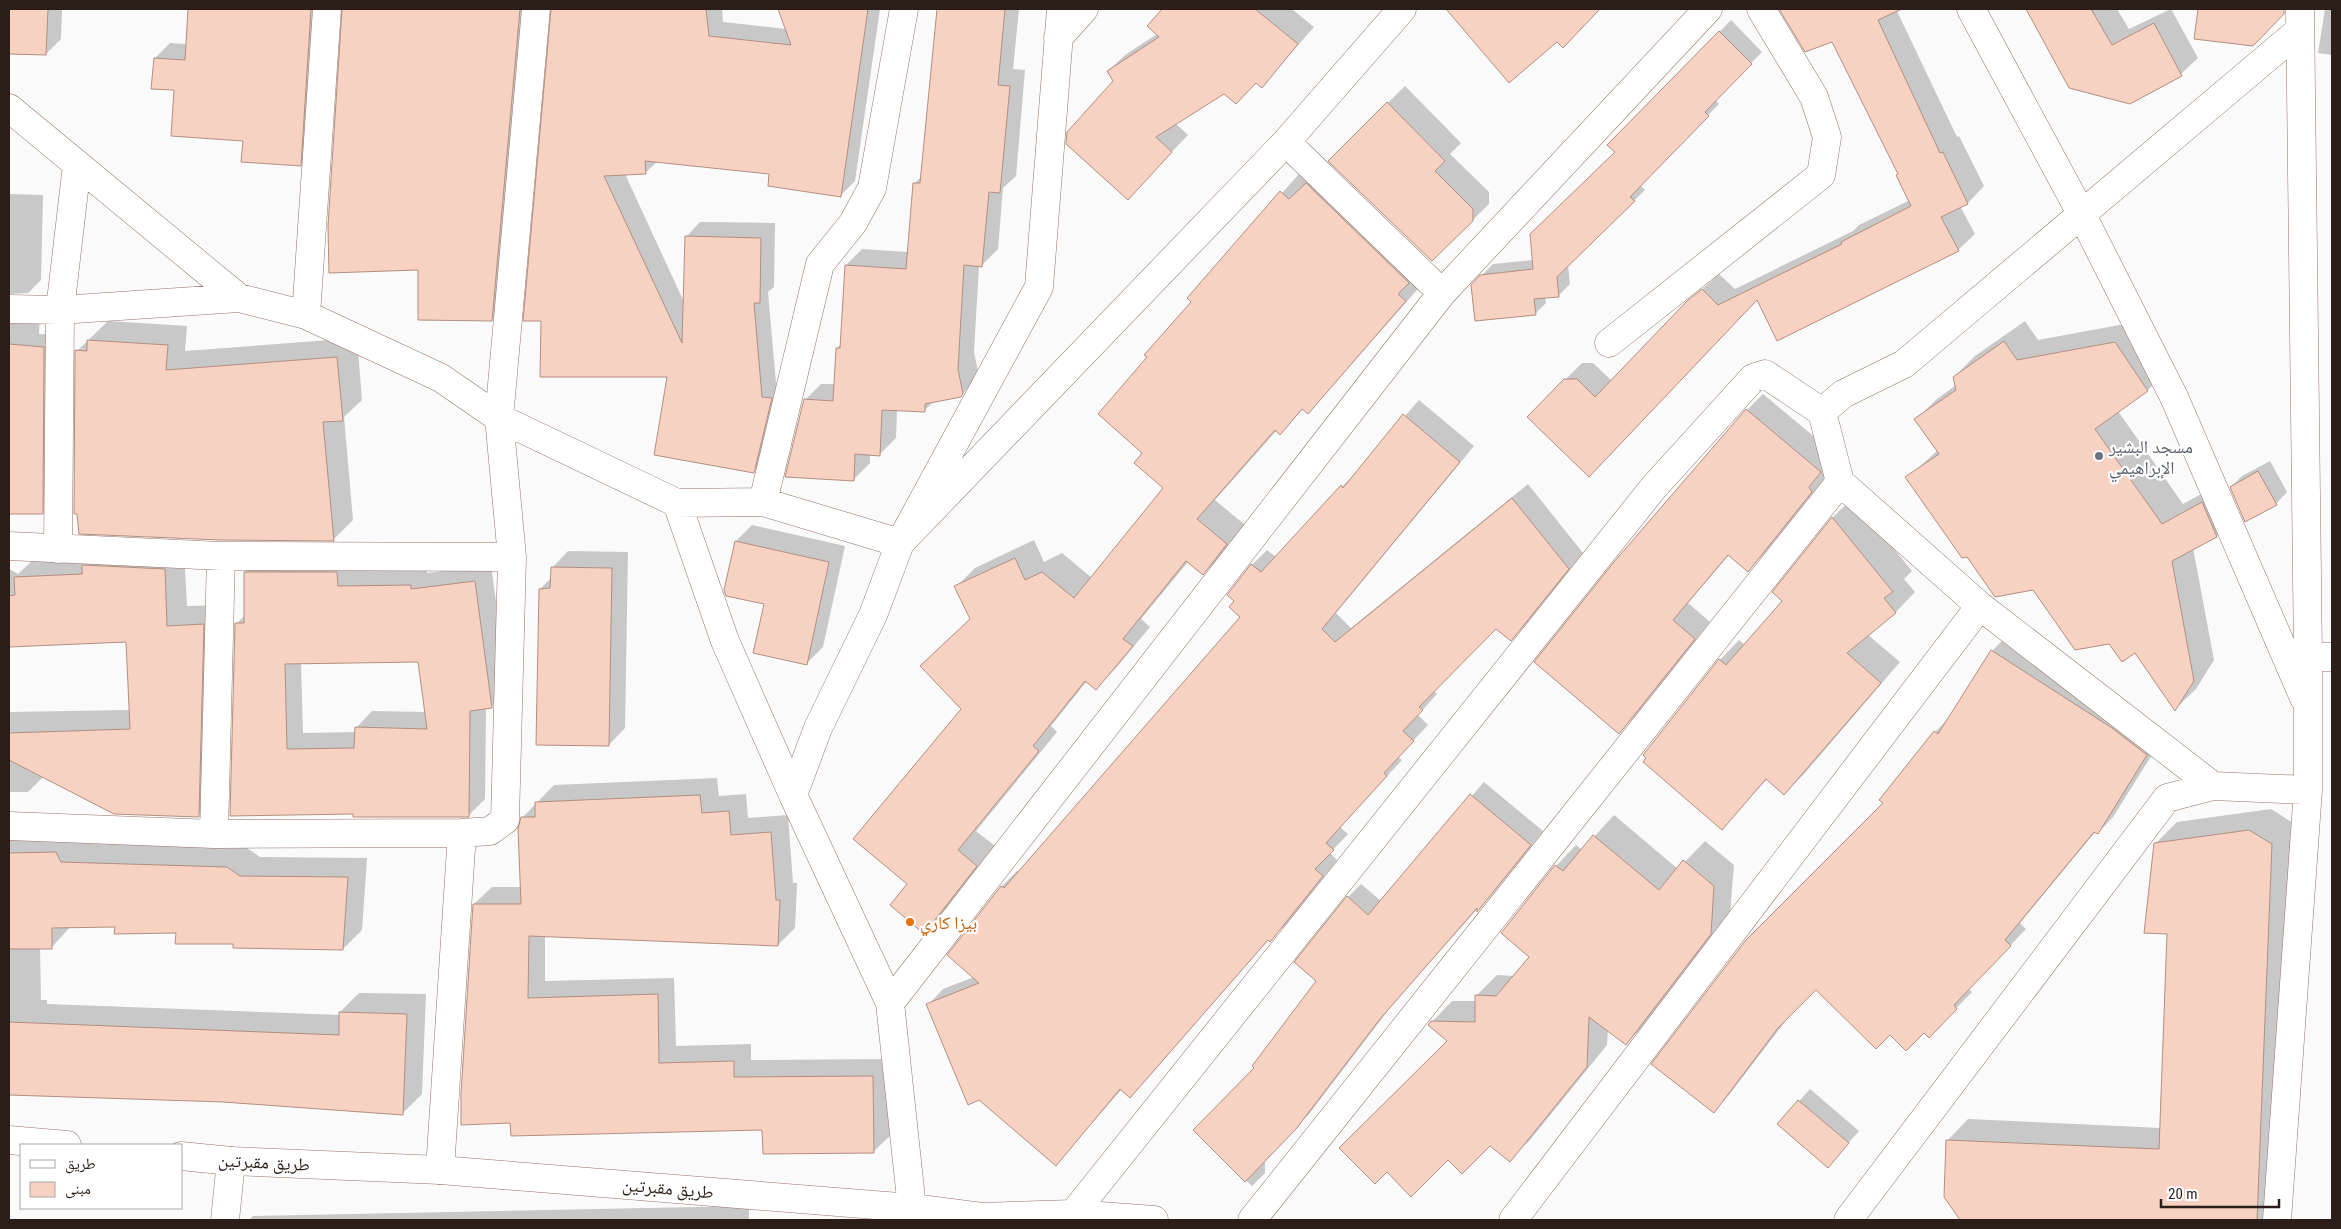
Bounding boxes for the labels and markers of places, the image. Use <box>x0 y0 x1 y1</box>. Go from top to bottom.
place label: مسجد البشير الإبراهيمي <box>2108 436 2193 482</box>
marker: مسجد البشير الإبراهيمي <box>2093 450 2105 462</box>
place label: بيزا كاري <box>920 912 977 937</box>
marker: بيزا كاري <box>904 916 916 928</box>

